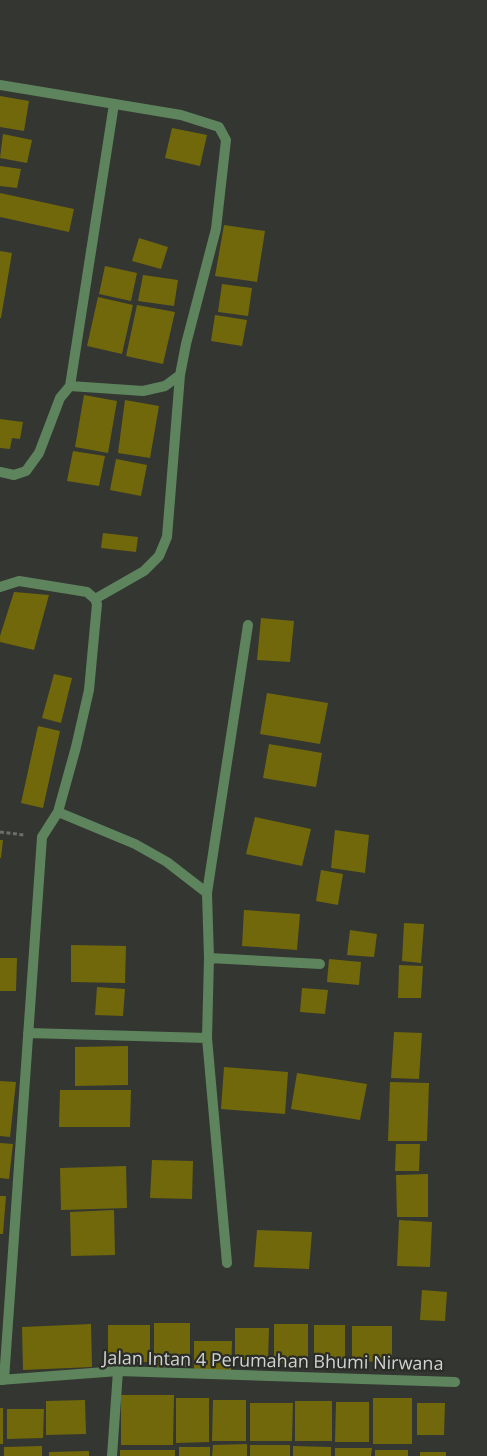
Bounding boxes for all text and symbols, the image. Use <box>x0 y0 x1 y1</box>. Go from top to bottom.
street label: Jalan Intan 4 Perumahan Bhumi Nirwana <box>100 1345 444 1375</box>

